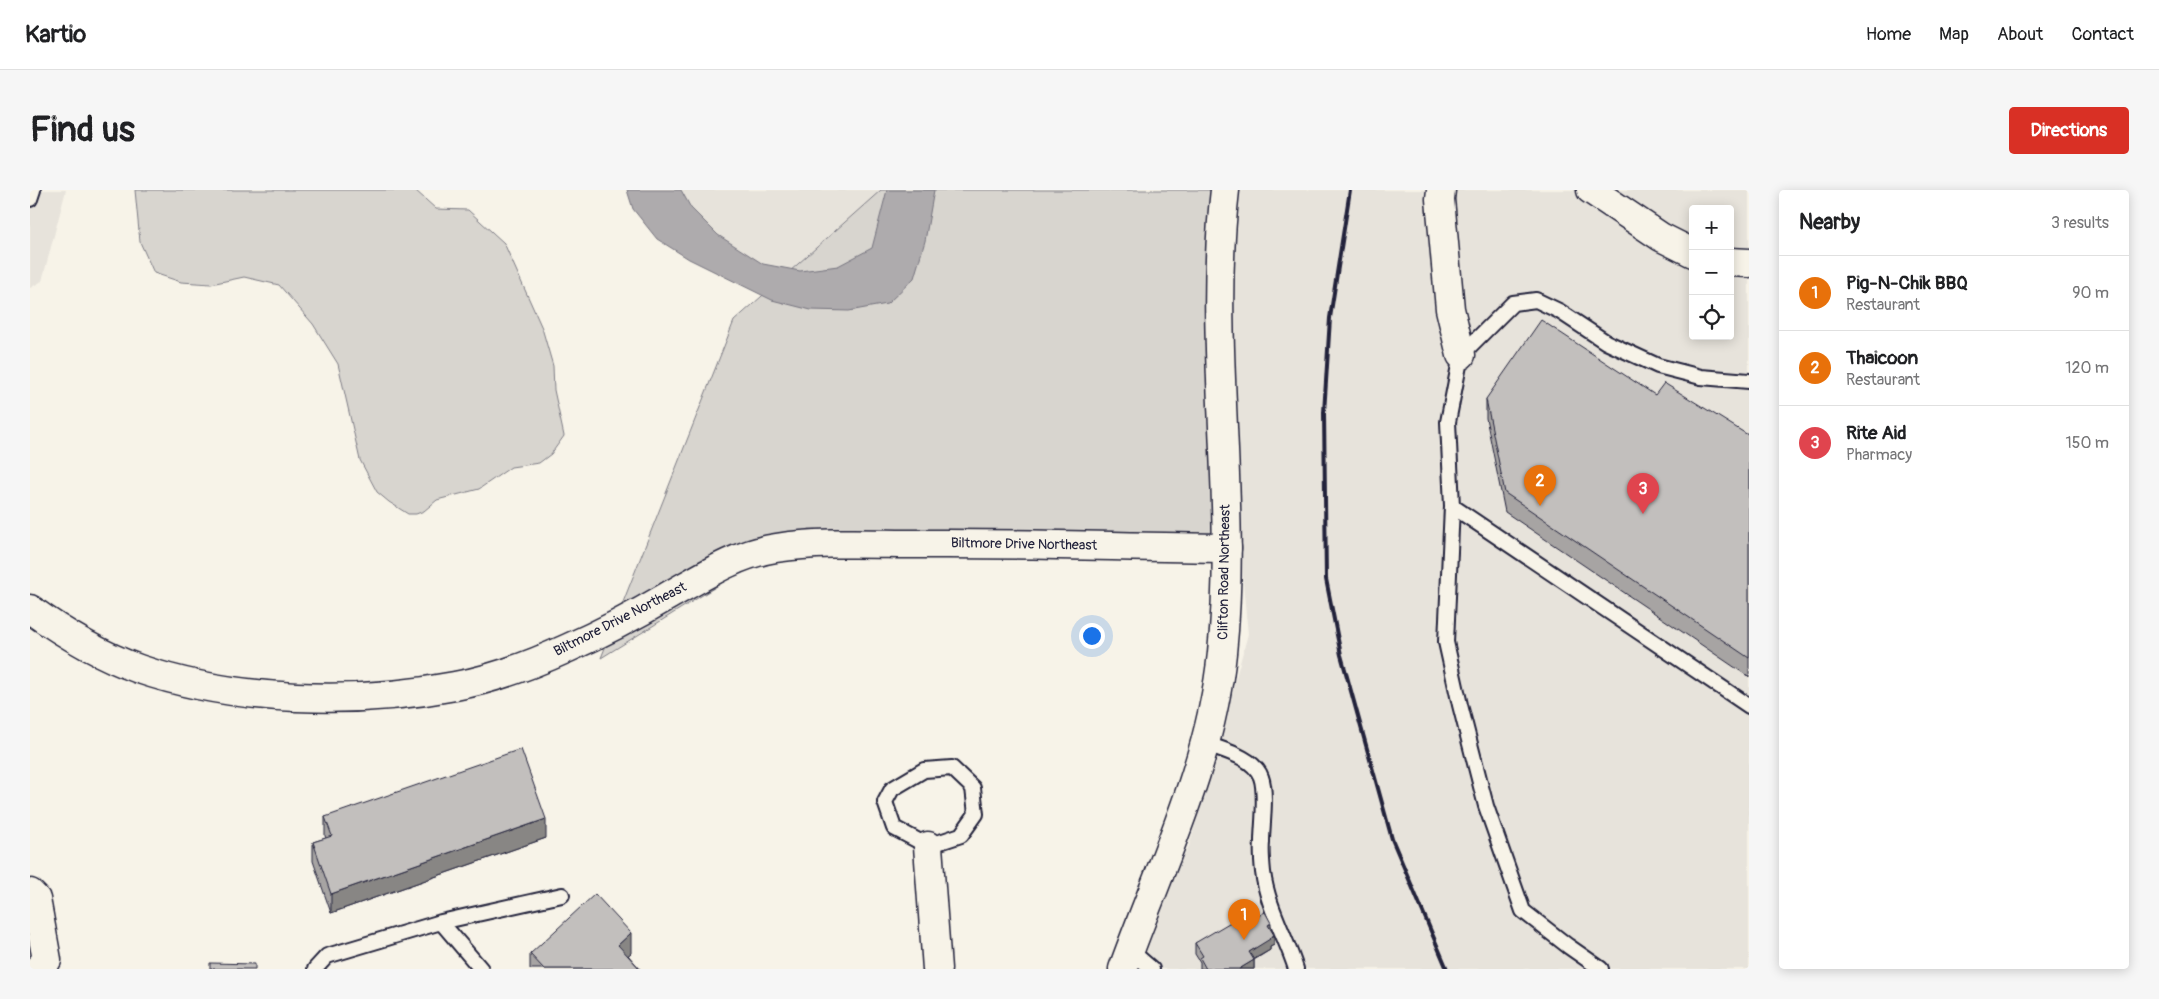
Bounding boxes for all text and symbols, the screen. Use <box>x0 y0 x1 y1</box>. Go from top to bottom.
text: Kartio <box>25 20 86 49</box>
text: Home <box>1866 23 1911 46</box>
text: Map <box>1939 23 1969 46</box>
text: About <box>1997 23 2043 46</box>
text: Contact <box>2071 23 2134 46</box>
button: Directions <box>2009 107 2129 154</box>
text: Find us <box>30 108 135 152</box>
map controls <box>1689 205 1734 340</box>
button: + <box>1689 205 1734 250</box>
text: Nearby <box>1799 209 1860 236</box>
text: 3 results <box>2051 213 2109 233</box>
button: − <box>1689 250 1734 295</box>
text: Pig-N-Chik BBQ <box>1846 271 1968 295</box>
text: 1 <box>1812 283 1818 303</box>
text: 90 m <box>2072 283 2109 303</box>
button: locate <box>1689 295 1734 340</box>
text: Restaurant <box>1846 295 1920 315</box>
text: Thaicoon <box>1846 346 1918 370</box>
text: 2 <box>1811 358 1819 378</box>
text: 120 m <box>2065 358 2109 378</box>
text: Restaurant <box>1846 370 1920 390</box>
text: Rite Aid <box>1846 421 1907 445</box>
text: 3 <box>1811 433 1819 453</box>
text: 150 m <box>2065 433 2109 453</box>
text: Pharmacy <box>1846 445 1912 465</box>
pin: 2 <box>1524 465 1556 506</box>
pin: 3 <box>1627 473 1659 514</box>
street label: Clifton Road Northeast <box>1214 504 1234 640</box>
street label: Biltmore Drive Northeast <box>951 534 1098 554</box>
street label: Biltmore Drive Northeast <box>551 578 689 660</box>
your location <box>1079 623 1105 649</box>
pin: 1 <box>1228 899 1260 940</box>

